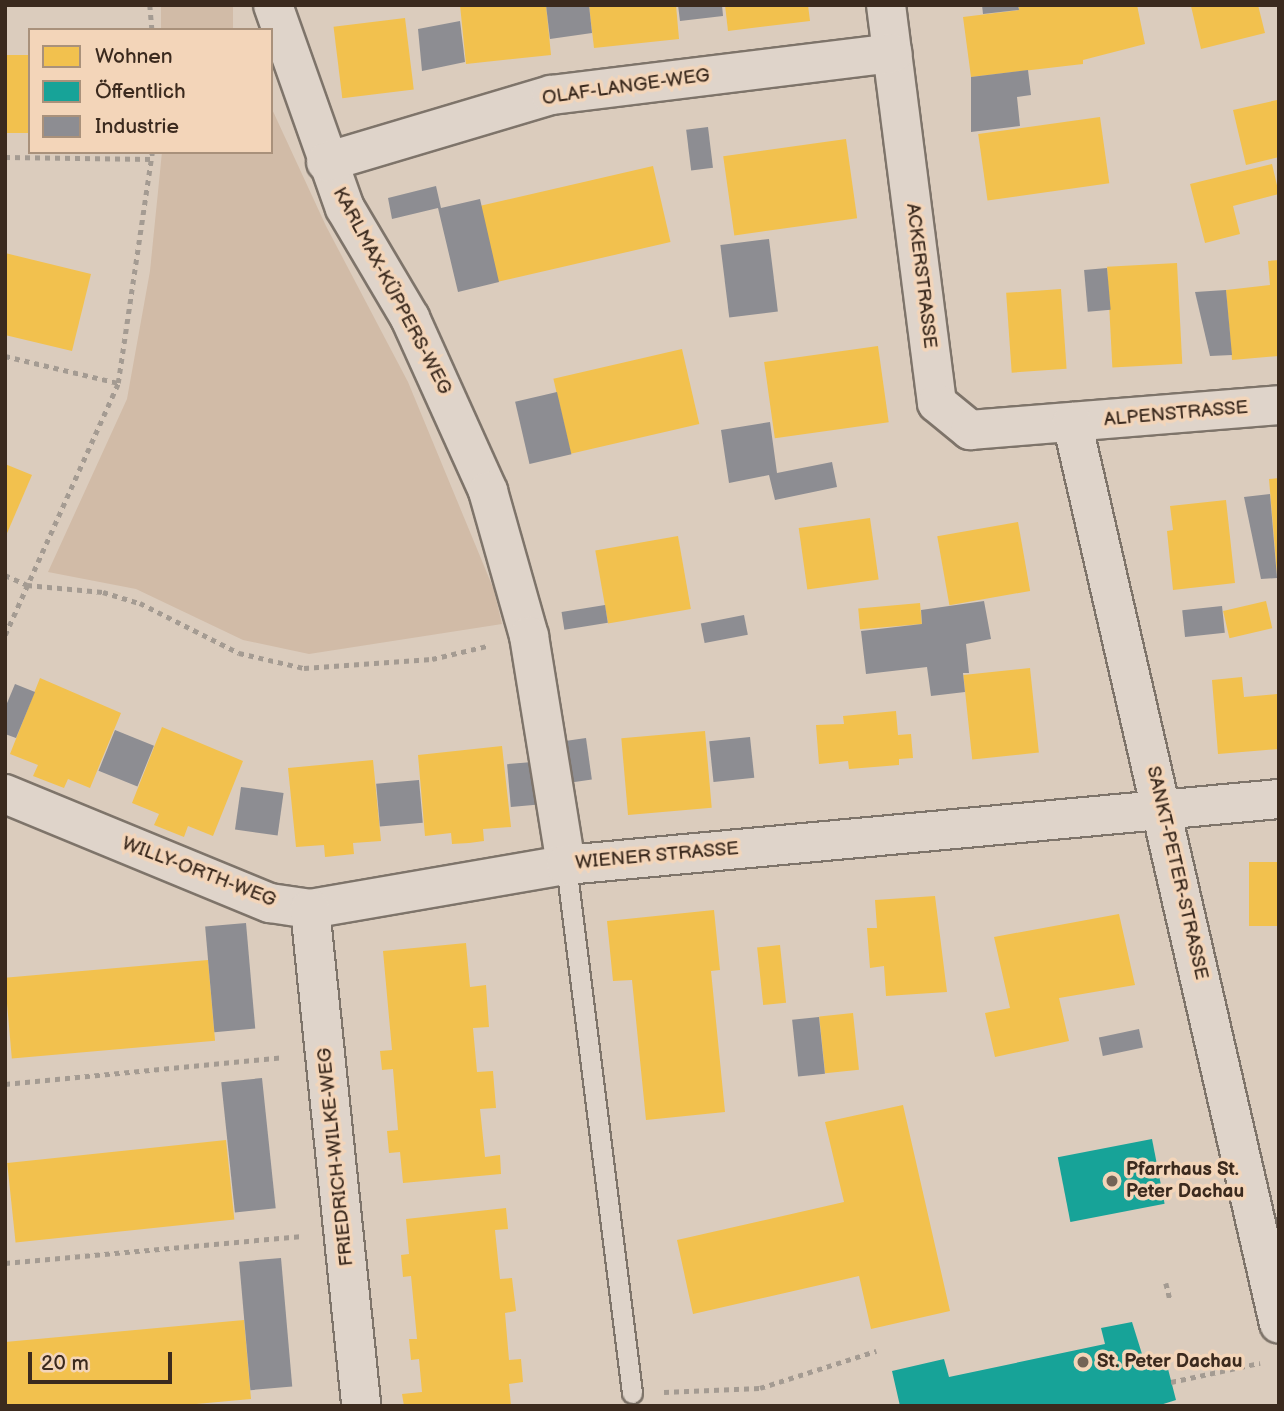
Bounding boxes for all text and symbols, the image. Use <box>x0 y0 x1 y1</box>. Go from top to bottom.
legend <box>28 28 273 154</box>
text: Wohnen <box>95 44 173 69</box>
street label: OLAF-LANGE-WEG <box>541 64 711 110</box>
text: Öffentlich <box>95 79 186 104</box>
text: Industrie <box>95 114 179 139</box>
street label: KARLMAX-KÜPPERS-WEG <box>328 184 456 398</box>
street label: ACKERSTRASSE <box>901 202 941 350</box>
street label: ALPENSTRASSE <box>1103 396 1249 432</box>
street label: SANKT-PETER-STRASSE <box>1141 764 1213 982</box>
street label: WILLY-ORTH-WEG <box>119 832 279 912</box>
street label: WIENER STRASSE <box>574 837 740 875</box>
street label: FRIEDRICH-WILKE-WEG <box>313 1047 359 1267</box>
place label: Pfarrhaus St. Peter Dachau <box>1126 1159 1244 1203</box>
marker: Pfarrhaus St. Peter Dachau <box>1104 1173 1120 1189</box>
scale bar <box>32 1338 175 1382</box>
text: 20 m <box>41 1351 89 1376</box>
place label: St. Peter Dachau <box>1097 1351 1242 1373</box>
marker: St. Peter Dachau <box>1075 1354 1091 1370</box>

